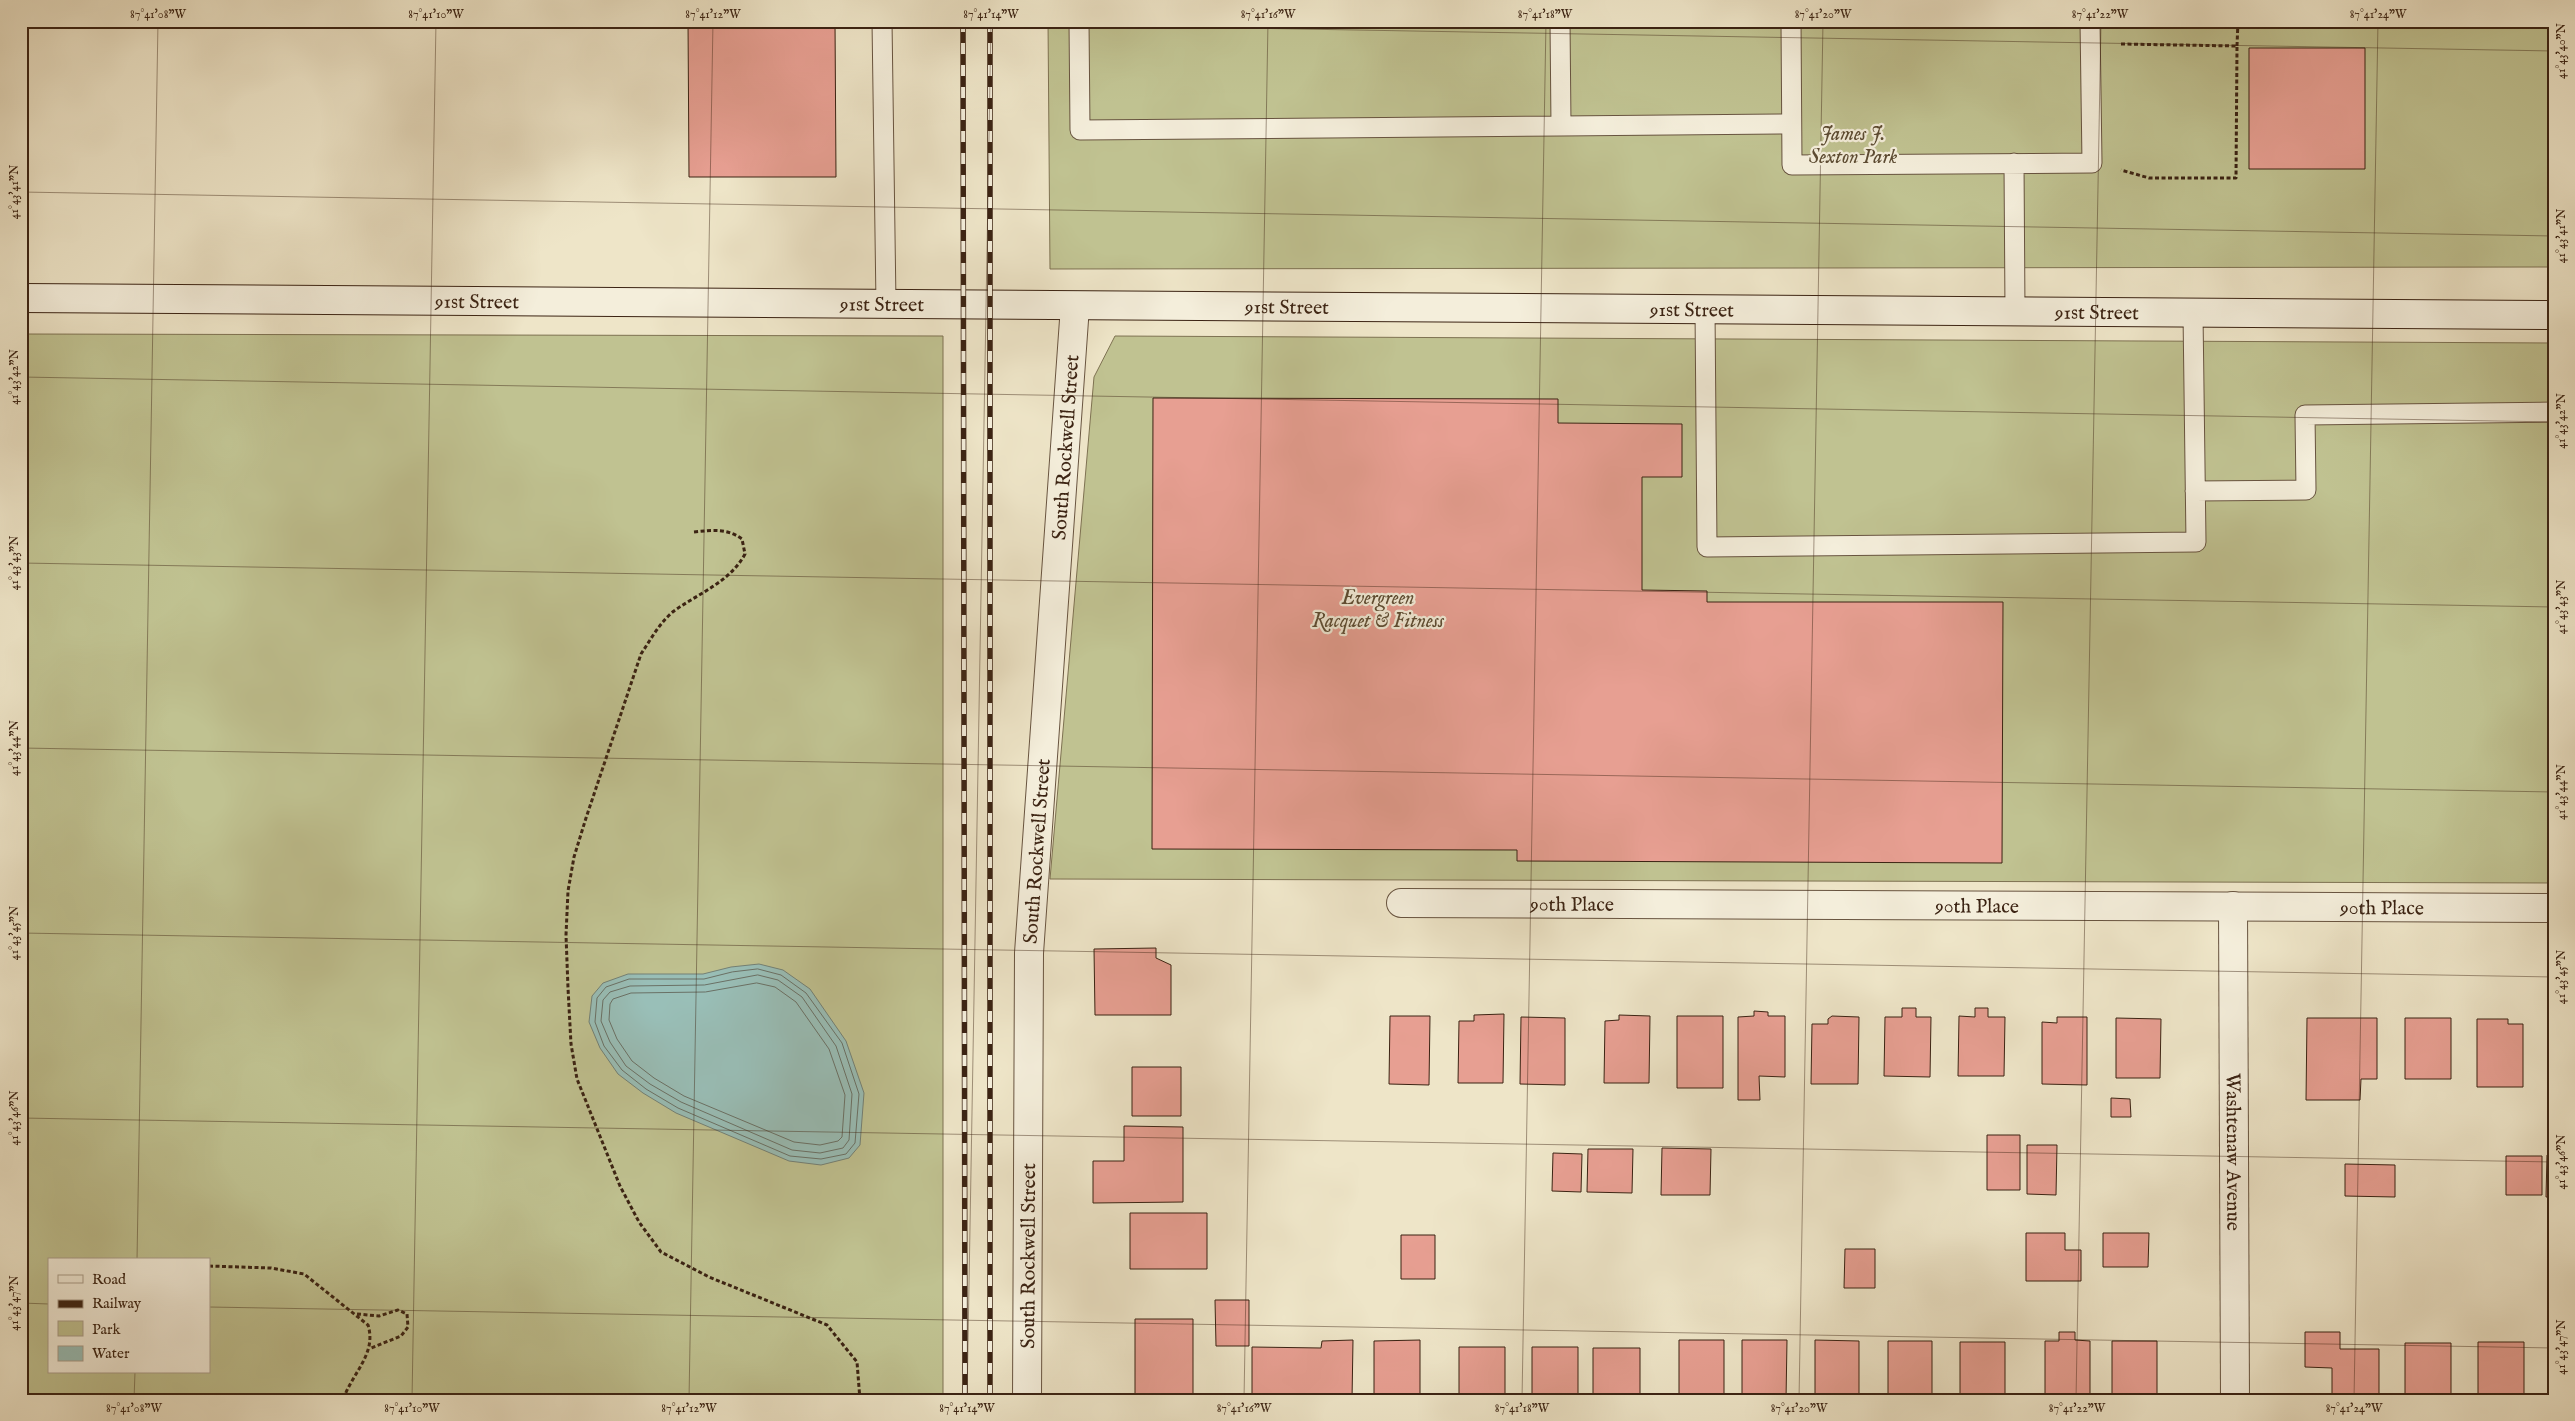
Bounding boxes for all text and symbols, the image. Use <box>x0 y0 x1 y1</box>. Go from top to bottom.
text: 87°41'08"W <box>130 7 186 22</box>
text: 87°41'10"W <box>408 7 464 22</box>
text: 87°41'12"W <box>685 7 741 22</box>
text: 87°41'14"W <box>963 7 1019 22</box>
text: 87°41'16"W <box>1241 7 1296 22</box>
text: 87°41'18"W <box>1518 7 1573 22</box>
text: 87°41'20"W <box>1795 7 1852 22</box>
text: 87°41'22"W <box>2072 7 2129 22</box>
text: 87°41'24"W <box>2350 7 2407 22</box>
text: 41°43'40"N <box>2554 22 2569 79</box>
park label: James J. Sexton Park <box>1809 122 1897 170</box>
text: 41°43'41"N <box>7 164 22 219</box>
text: 41°43'41"N <box>2554 208 2569 263</box>
street label: 91st Street <box>434 290 519 315</box>
street label: 91st Street <box>839 292 924 318</box>
street label: 91st Street <box>1244 295 1329 321</box>
street label: 91st Street <box>1649 298 1734 323</box>
street label: 91st Street <box>2054 301 2139 326</box>
text: 41°43'42"N <box>7 349 22 405</box>
street label: South Rockwell Street <box>1047 354 1086 541</box>
text: 41°43'42"N <box>2554 393 2569 449</box>
text: 41°43'43"N <box>7 535 22 590</box>
text: 41°43'43"N <box>2554 579 2569 634</box>
park label: Evergreen Racquet & Fitness <box>1312 586 1444 634</box>
text: 41°43'44"N <box>7 719 22 776</box>
street label: South Rockwell Street <box>1019 758 1057 945</box>
text: 41°43'44"N <box>2554 763 2569 820</box>
street label: 90th Place <box>1529 893 1614 918</box>
street label: 90th Place <box>1934 894 2019 920</box>
street label: 90th Place <box>2339 896 2424 921</box>
text: 41°43'45"N <box>7 905 22 960</box>
text: 41°43'45"N <box>2554 949 2569 1004</box>
street label: Washtenaw Avenue <box>2220 1073 2245 1231</box>
text: 41°43'46"N <box>7 1090 22 1146</box>
text: 41°43'46"N <box>2554 1134 2569 1190</box>
street label: South Rockwell Street <box>1016 1163 1042 1349</box>
legend <box>48 1258 210 1374</box>
text: Road <box>92 1270 127 1289</box>
text: 41°43'47"N <box>7 1275 22 1331</box>
text: Railway <box>92 1294 142 1313</box>
text: 41°43'47"N <box>2554 1319 2569 1375</box>
text: Park <box>92 1320 122 1339</box>
text: Water <box>92 1344 130 1363</box>
text: 87°41'08"W <box>106 1401 162 1416</box>
text: 87°41'10"W <box>384 1401 440 1416</box>
text: 87°41'12"W <box>661 1401 717 1416</box>
text: 87°41'14"W <box>939 1401 995 1416</box>
text: 87°41'16"W <box>1217 1401 1272 1416</box>
text: 87°41'18"W <box>1495 1401 1550 1416</box>
text: 87°41'20"W <box>1771 1401 1828 1416</box>
text: 87°41'22"W <box>2049 1401 2106 1416</box>
text: 87°41'24"W <box>2326 1401 2383 1416</box>

